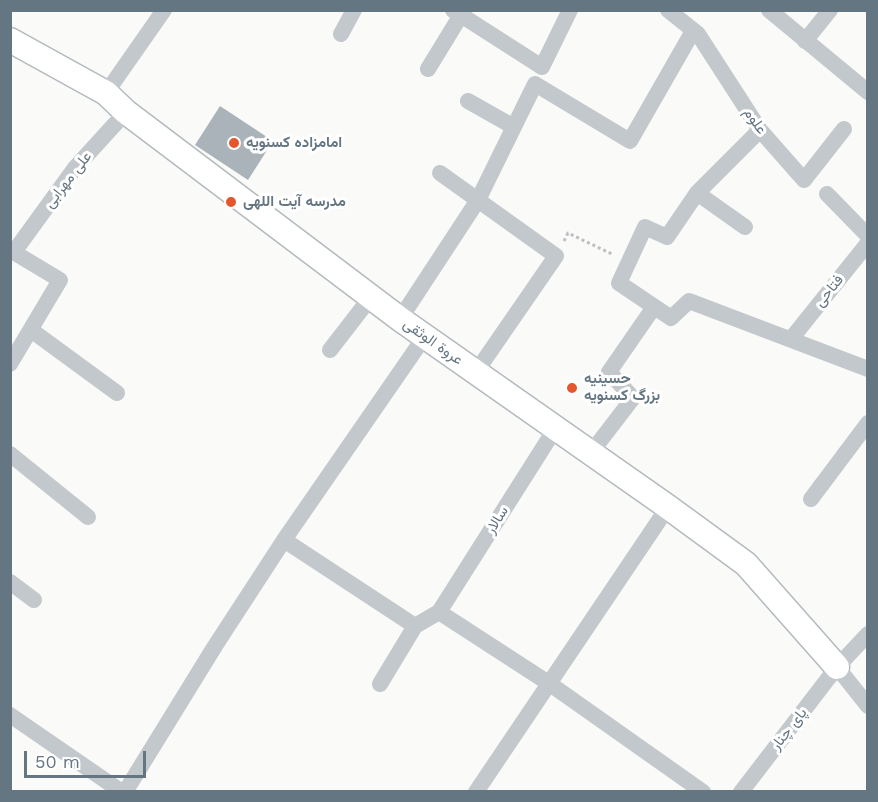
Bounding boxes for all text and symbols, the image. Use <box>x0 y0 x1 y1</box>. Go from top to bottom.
street label: علوم <box>740 104 770 138</box>
place label: امامزاده کسنویه <box>246 134 342 152</box>
marker: امامزاده کسنویه <box>227 136 241 150</box>
street label: علی مهرابی <box>40 148 96 212</box>
place label: مدرسه آیت اللهی <box>243 193 346 211</box>
marker: مدرسه آیت اللهی <box>224 195 238 209</box>
street label: فتاحی <box>811 271 847 311</box>
street label: عروة الوثقی <box>400 315 466 369</box>
place label: حسینیه بزرگ کسنویه <box>584 370 660 405</box>
marker: حسینیه بزرگ کسنویه <box>565 381 579 395</box>
street label: سالار <box>482 503 512 537</box>
street label: پای چنار <box>767 704 811 754</box>
scale bar <box>27 739 148 777</box>
text: 50 m <box>35 751 80 772</box>

